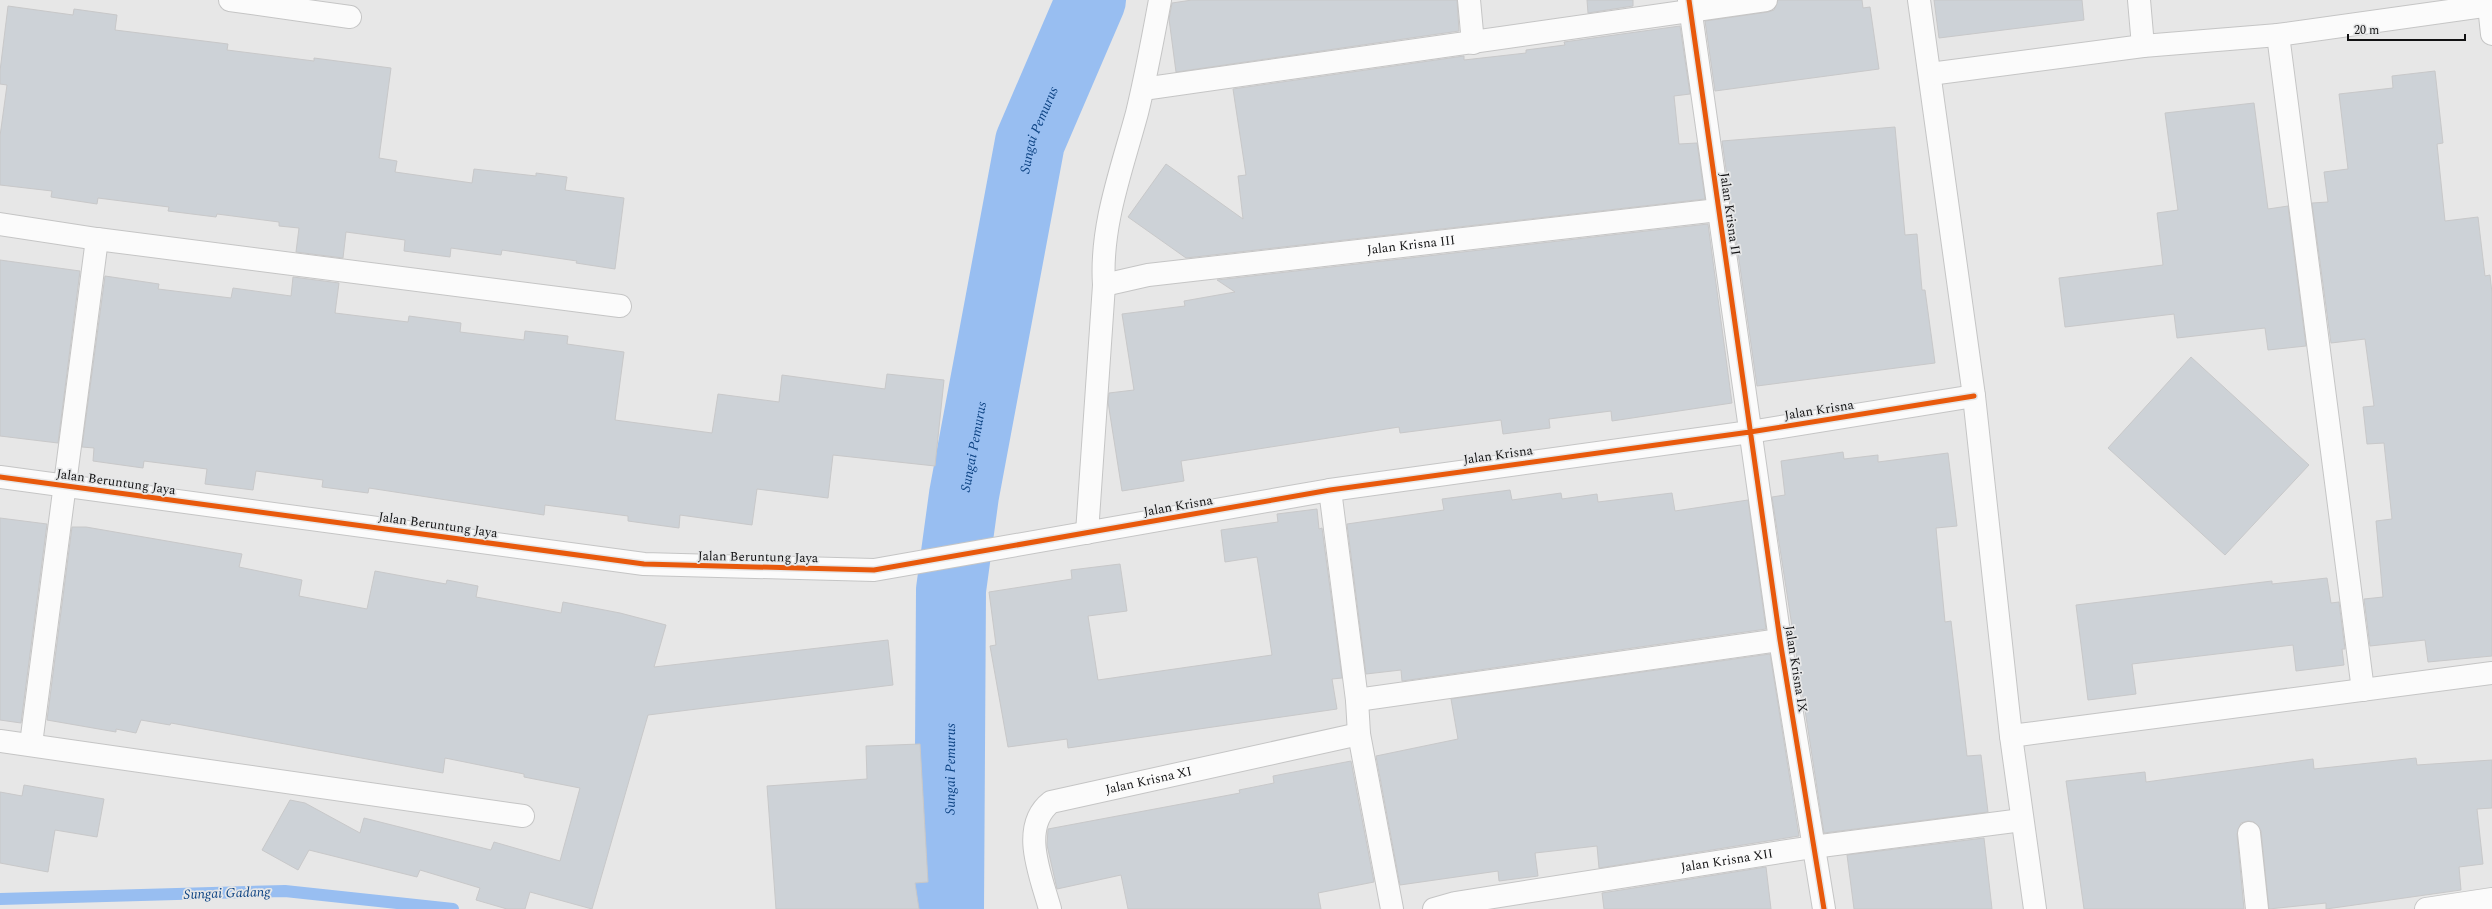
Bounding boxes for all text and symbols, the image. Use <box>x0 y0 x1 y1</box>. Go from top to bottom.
scale bar <box>2348 16 2465 42</box>
text: 20 m <box>2354 21 2379 40</box>
water label: Sungai Pemurus <box>1014 83 1063 175</box>
street label: Jalan Krisna II <box>1714 171 1746 257</box>
street label: Jalan Krisna III <box>1366 230 1456 260</box>
street label: Jalan Krisna <box>1783 395 1856 425</box>
water label: Sungai Pemurus <box>954 400 992 494</box>
street label: Jalan Krisna <box>1462 440 1535 470</box>
street label: Jalan Beruntung Jaya <box>55 464 178 500</box>
street label: Jalan Krisna <box>1142 490 1215 522</box>
street label: Jalan Beruntung Jaya <box>377 507 500 543</box>
street label: Jalan Beruntung Jaya <box>698 546 819 568</box>
street label: Jalan Krisna IX <box>1779 624 1813 714</box>
water label: Sungai Pemurus <box>939 723 961 815</box>
street label: Jalan Krisna XI <box>1103 761 1194 800</box>
street label: Jalan Krisna XII <box>1679 843 1774 878</box>
water label: Sungai Gadang <box>183 881 272 905</box>

